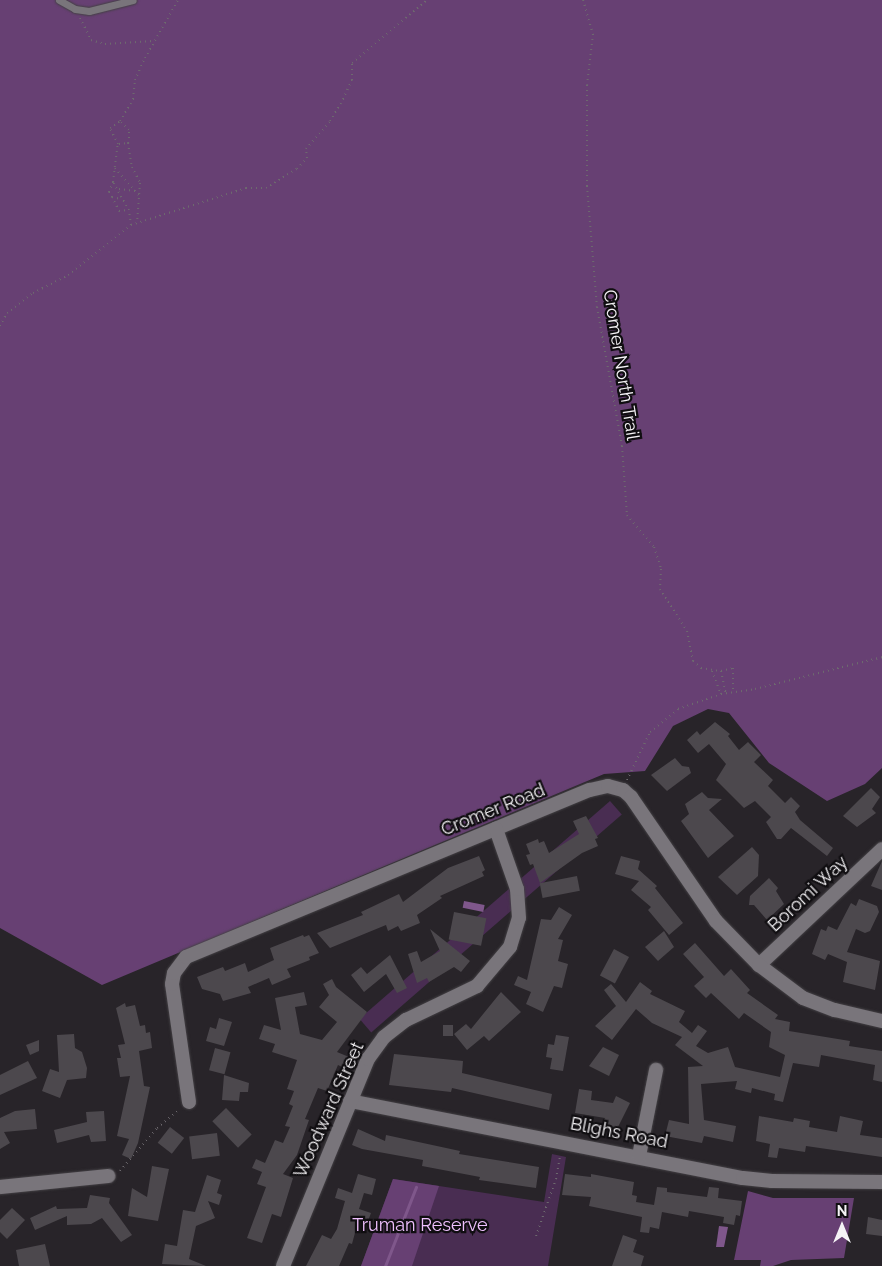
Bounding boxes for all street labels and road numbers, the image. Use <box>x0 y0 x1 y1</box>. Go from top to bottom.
street label: Cromer North Trail <box>598 288 644 442</box>
street label: Cromer Road <box>438 779 548 841</box>
street label: Boromi Way <box>763 851 853 937</box>
street label: Woodward Street <box>289 1039 369 1181</box>
street label: Blighs Road <box>568 1113 670 1153</box>

